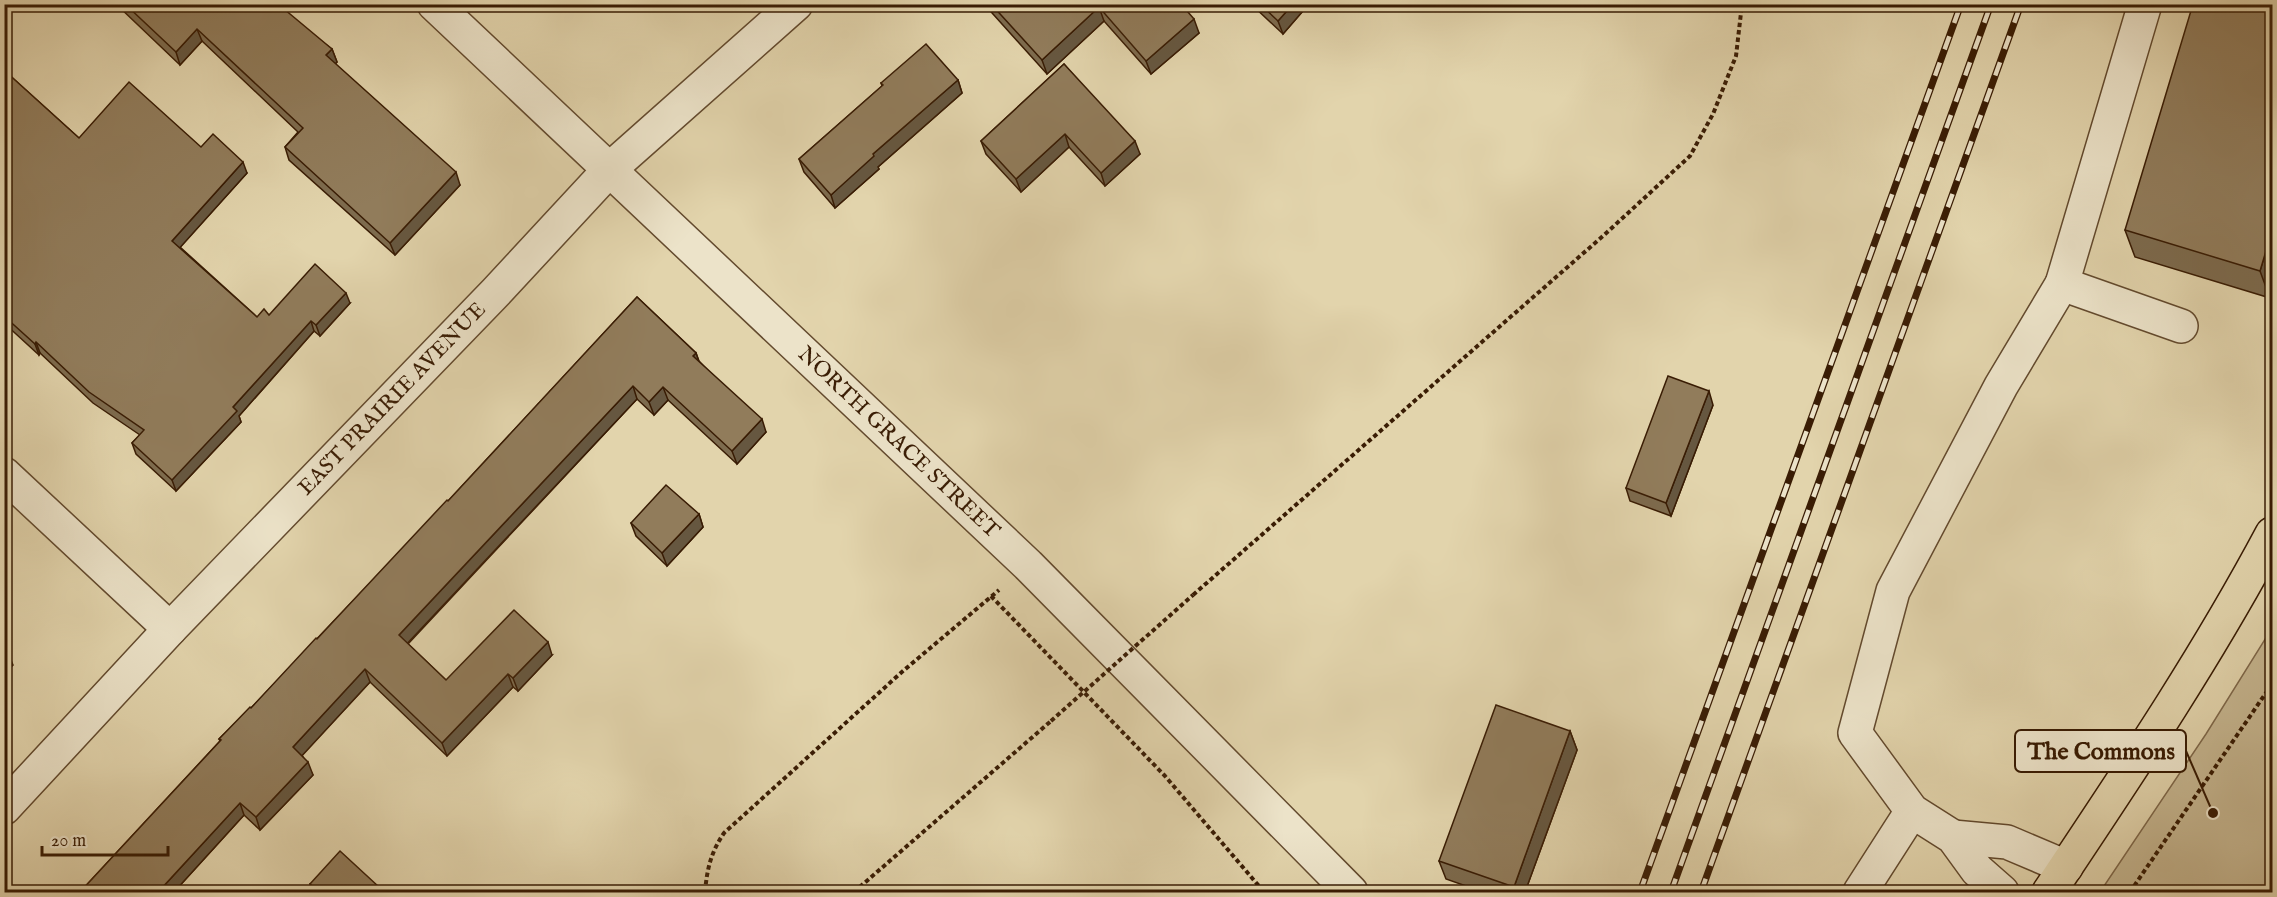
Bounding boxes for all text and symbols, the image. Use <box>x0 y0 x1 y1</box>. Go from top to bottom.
street label: EAST PRAIRIE AVENUE <box>292 296 492 502</box>
street label: NORTH GRACE STREET <box>792 341 1005 545</box>
callout: The Commons <box>2015 730 2186 772</box>
text: The Commons <box>2026 737 2175 768</box>
scale bar <box>42 819 168 857</box>
text: 20 m <box>51 830 86 853</box>

